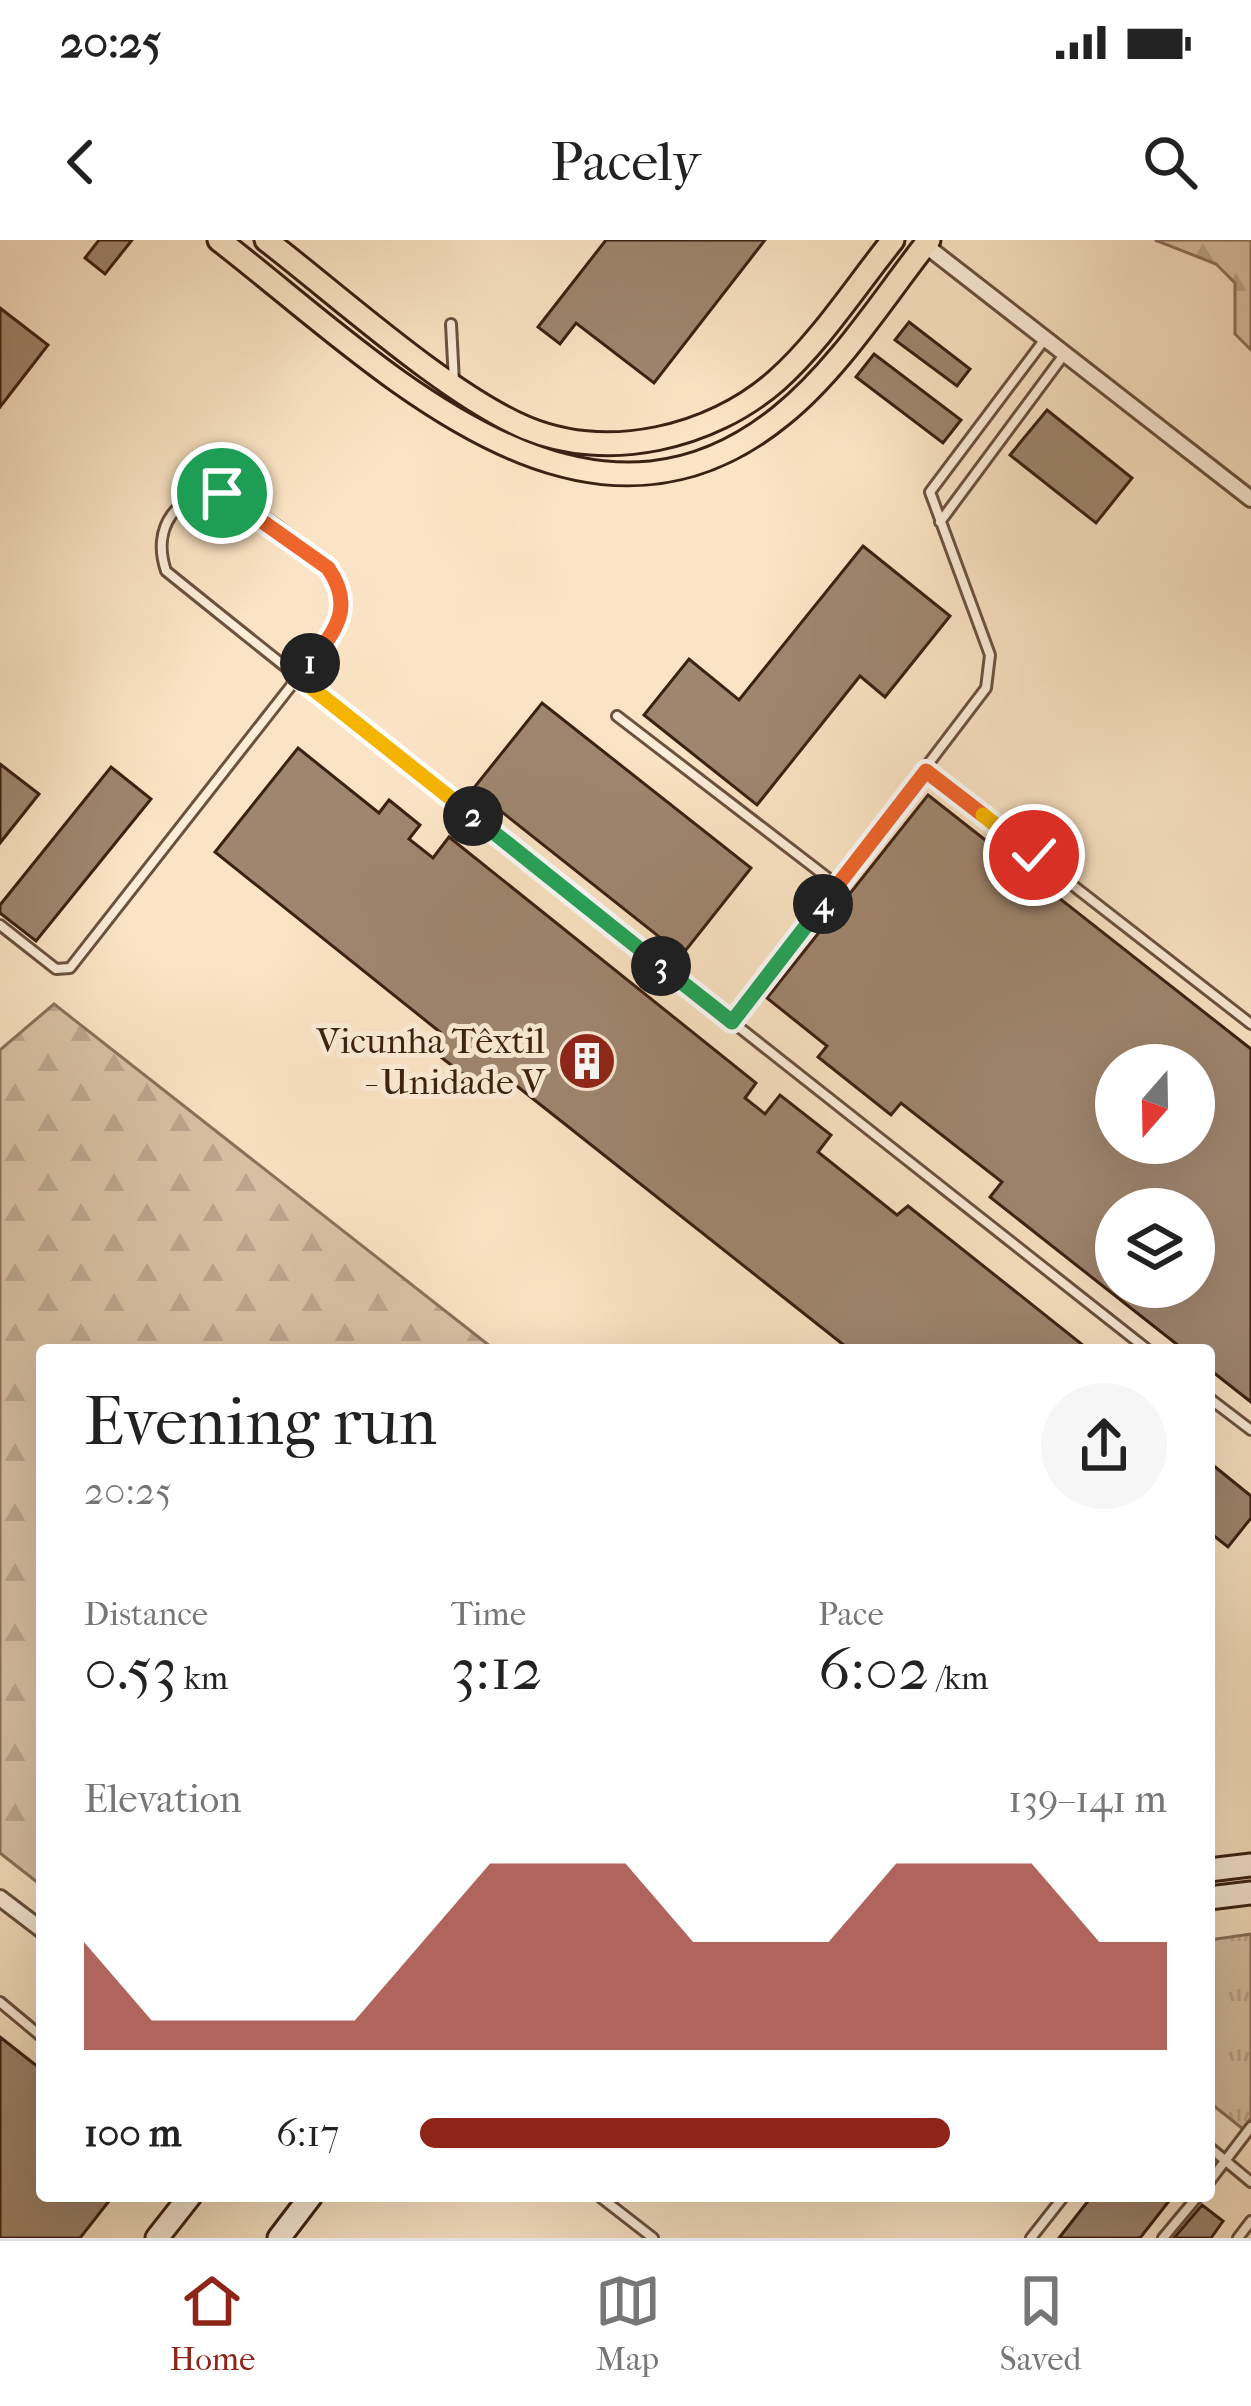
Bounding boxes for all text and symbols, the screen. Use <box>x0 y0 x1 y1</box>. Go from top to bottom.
text: 20:25 <box>60 16 161 69</box>
icon: back <box>48 129 114 195</box>
icon: search <box>1137 129 1203 195</box>
text: Pacely <box>551 131 700 194</box>
pin <box>171 442 273 544</box>
icon: arrive <box>189 460 255 526</box>
pin: 1 <box>280 633 340 693</box>
text: 1 <box>304 643 316 682</box>
pin: 2 <box>443 786 503 846</box>
text: 2 <box>465 796 481 835</box>
pin <box>983 804 1085 906</box>
icon: check <box>1001 822 1067 888</box>
pin: 4 <box>793 874 853 934</box>
text: 4 <box>813 884 833 923</box>
pin: 3 <box>631 936 691 996</box>
text: 3 <box>654 946 668 985</box>
place label: Vicunha Têxtil - Unidade V <box>315 1020 546 1103</box>
building icon: Vicunha Têxtil - Unidade V <box>556 1030 618 1092</box>
north arrow <box>1095 1044 1215 1164</box>
map controls <box>1095 1044 1215 1308</box>
button: layers <box>1095 1188 1215 1308</box>
button: share <box>1041 1383 1167 1509</box>
text: Evening run <box>84 1384 437 1461</box>
text: 20:25 <box>84 1468 172 1514</box>
text: Distance <box>84 1595 208 1634</box>
text: Time <box>451 1595 526 1634</box>
text: Pace <box>818 1595 884 1634</box>
text: 0.53 <box>84 1634 177 1705</box>
text: 3:12 <box>451 1634 542 1705</box>
text: 6:02 <box>818 1634 929 1705</box>
text: km <box>177 1659 228 1698</box>
text: /km <box>929 1659 989 1698</box>
text: Elevation <box>84 1776 242 1822</box>
text: 139–141 m <box>1008 1776 1167 1822</box>
text: 100 m <box>84 2110 182 2156</box>
text: 6:17 <box>276 2110 339 2156</box>
tab: Home <box>170 2268 255 2379</box>
tab: Map <box>595 2268 661 2379</box>
tab: Saved <box>1000 2268 1081 2379</box>

